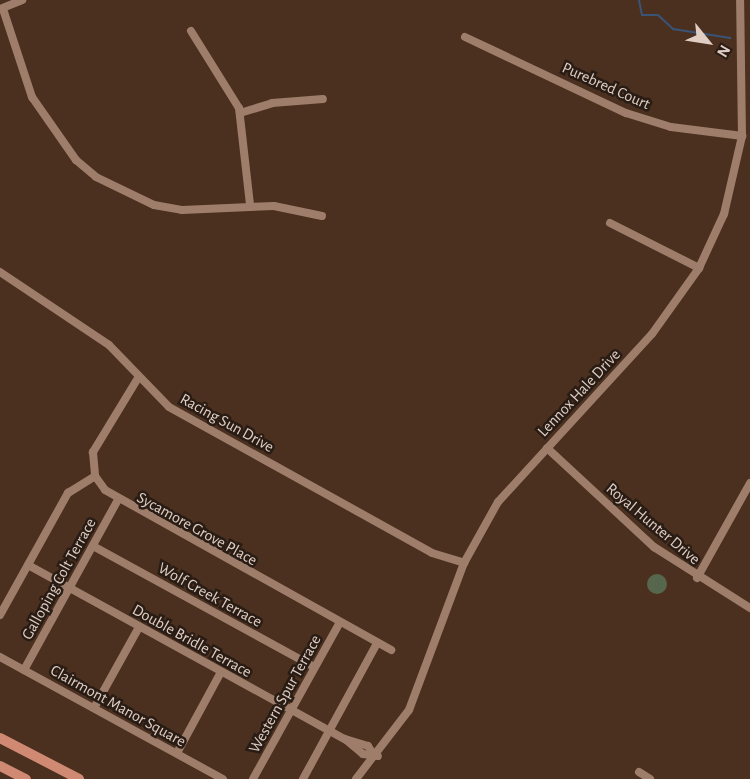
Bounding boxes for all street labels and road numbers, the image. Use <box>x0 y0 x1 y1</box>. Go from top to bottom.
street label: Purebred Court <box>559 58 653 114</box>
street label: Lennox Hale Drive <box>534 345 624 441</box>
street label: Racing Sun Drive <box>177 389 277 457</box>
street label: Royal Hunter Drive <box>602 479 704 569</box>
street label: Sycamore Grove Place <box>134 488 260 570</box>
street label: Galloping Colt Terrace <box>18 515 100 643</box>
street label: Wolf Creek Terrace <box>155 558 265 632</box>
street label: Double Bridle Terrace <box>129 600 255 682</box>
street label: Western Spur Terrace <box>245 632 325 756</box>
street label: Clairmont Manor Square <box>47 661 189 751</box>

